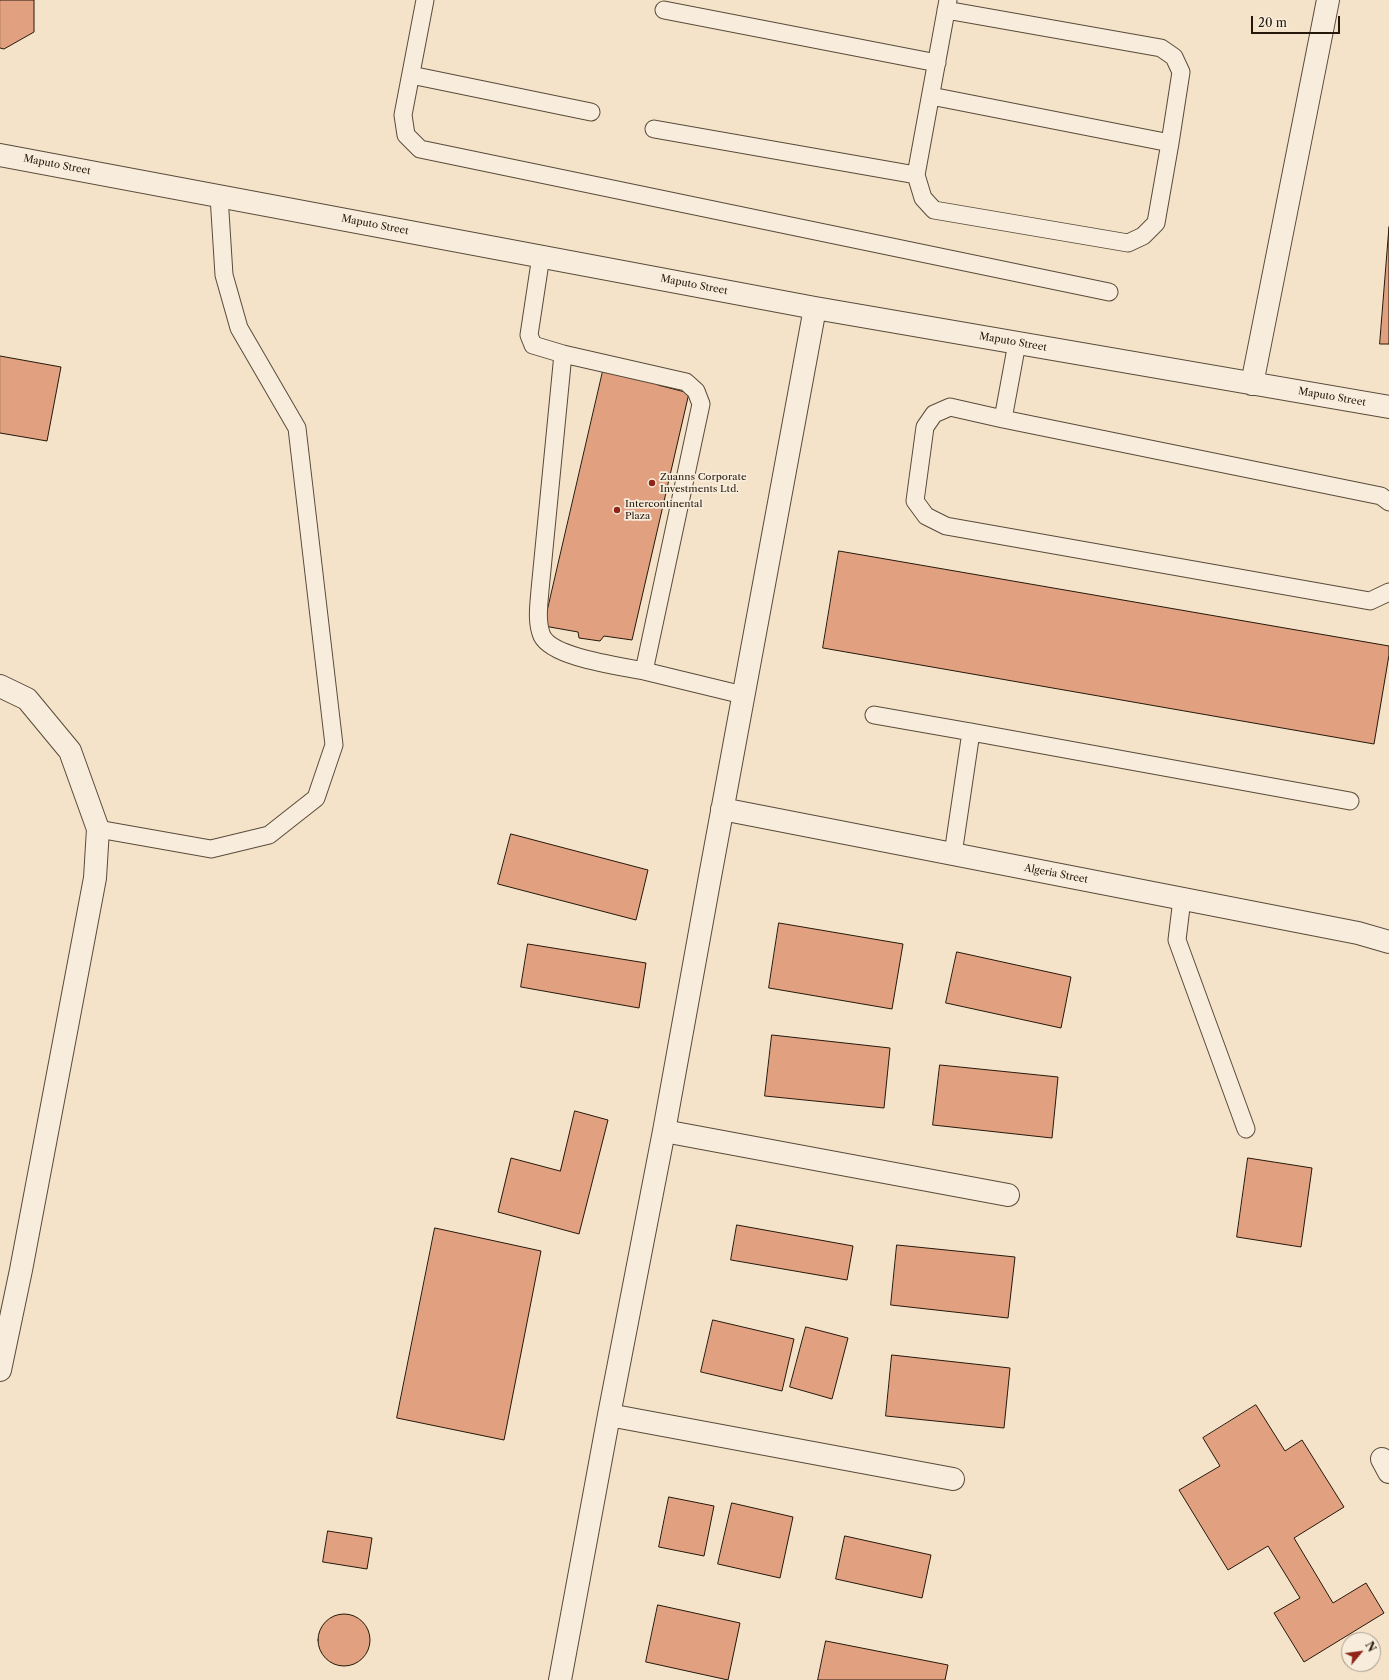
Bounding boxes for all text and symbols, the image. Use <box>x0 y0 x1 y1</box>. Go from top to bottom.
scale bar <box>1253 8 1342 34</box>
text: 20 m <box>1258 15 1287 30</box>
street label: Maputo Street <box>22 153 92 177</box>
street label: Maputo Street <box>340 213 410 237</box>
street label: Maputo Street <box>659 273 729 297</box>
street label: Maputo Street <box>978 330 1048 354</box>
street label: Maputo Street <box>1297 385 1367 409</box>
place label: Zuanns Corporate Investments Ltd. <box>660 471 747 494</box>
marker: Zuanns Corporate Investments Ltd. <box>647 478 657 488</box>
place label: Intercontinental Plaza <box>625 498 702 522</box>
marker: Intercontinental Plaza <box>612 505 622 515</box>
street label: Algeria Street <box>1023 862 1089 886</box>
north arrow <box>1341 1632 1381 1672</box>
text: N <box>1362 1639 1379 1654</box>

